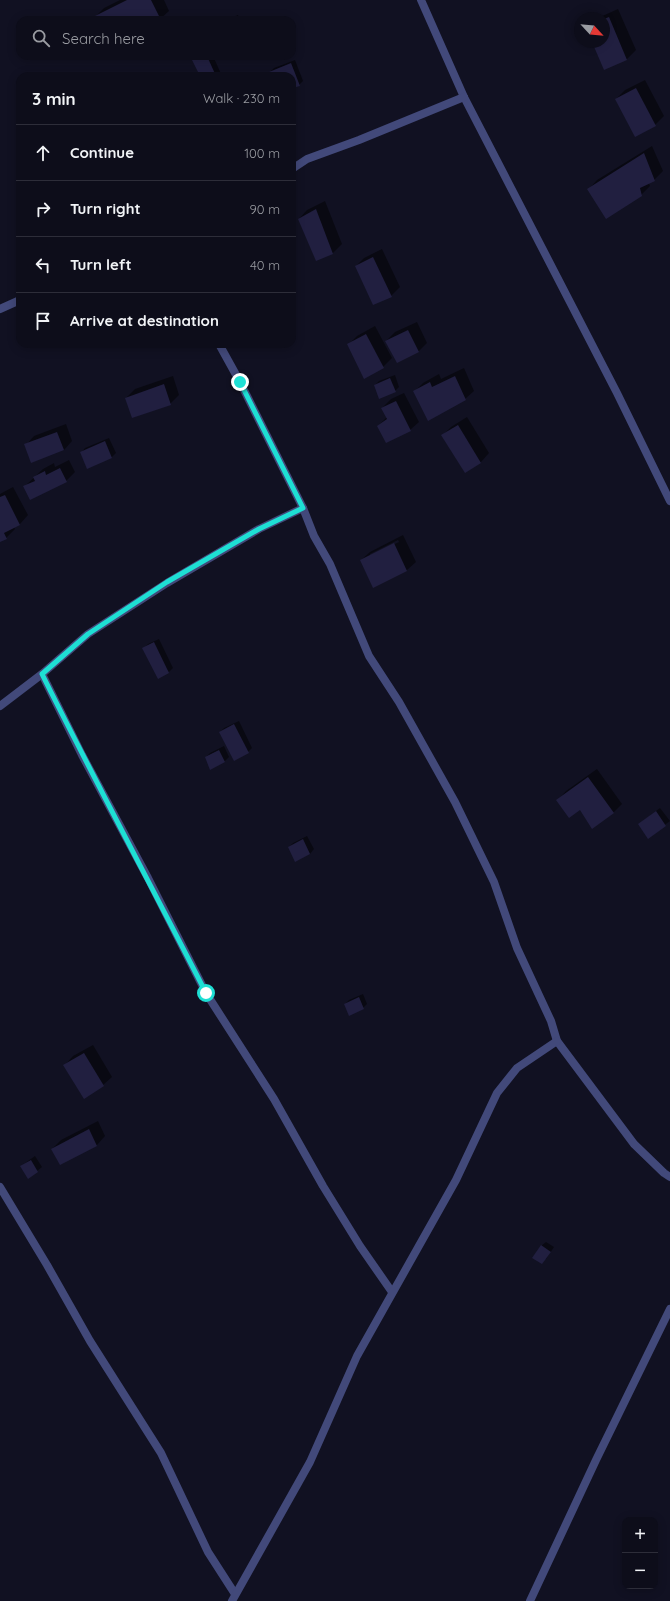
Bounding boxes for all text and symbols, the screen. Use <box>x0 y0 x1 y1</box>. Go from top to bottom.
north arrow <box>574 12 610 48</box>
search box <box>16 16 296 60</box>
icon: search <box>30 27 52 49</box>
text: Search here <box>62 29 145 48</box>
text: 3 min <box>32 88 76 109</box>
text: Walk · 230 m <box>203 90 280 106</box>
icon: ahead <box>32 142 54 164</box>
text: Continue <box>70 143 134 162</box>
text: 100 m <box>244 145 280 161</box>
icon: right <box>32 198 54 220</box>
text: Turn right <box>70 199 141 218</box>
text: 90 m <box>250 201 280 217</box>
icon: left <box>32 254 54 276</box>
text: Turn left <box>70 255 132 274</box>
text: 40 m <box>250 257 280 273</box>
icon: arrive <box>32 310 54 332</box>
text: Arrive at destination <box>70 311 219 330</box>
route end <box>231 373 249 391</box>
route start <box>197 984 215 1002</box>
map controls <box>622 1517 658 1589</box>
button: + <box>622 1517 658 1553</box>
button: − <box>622 1553 658 1589</box>

